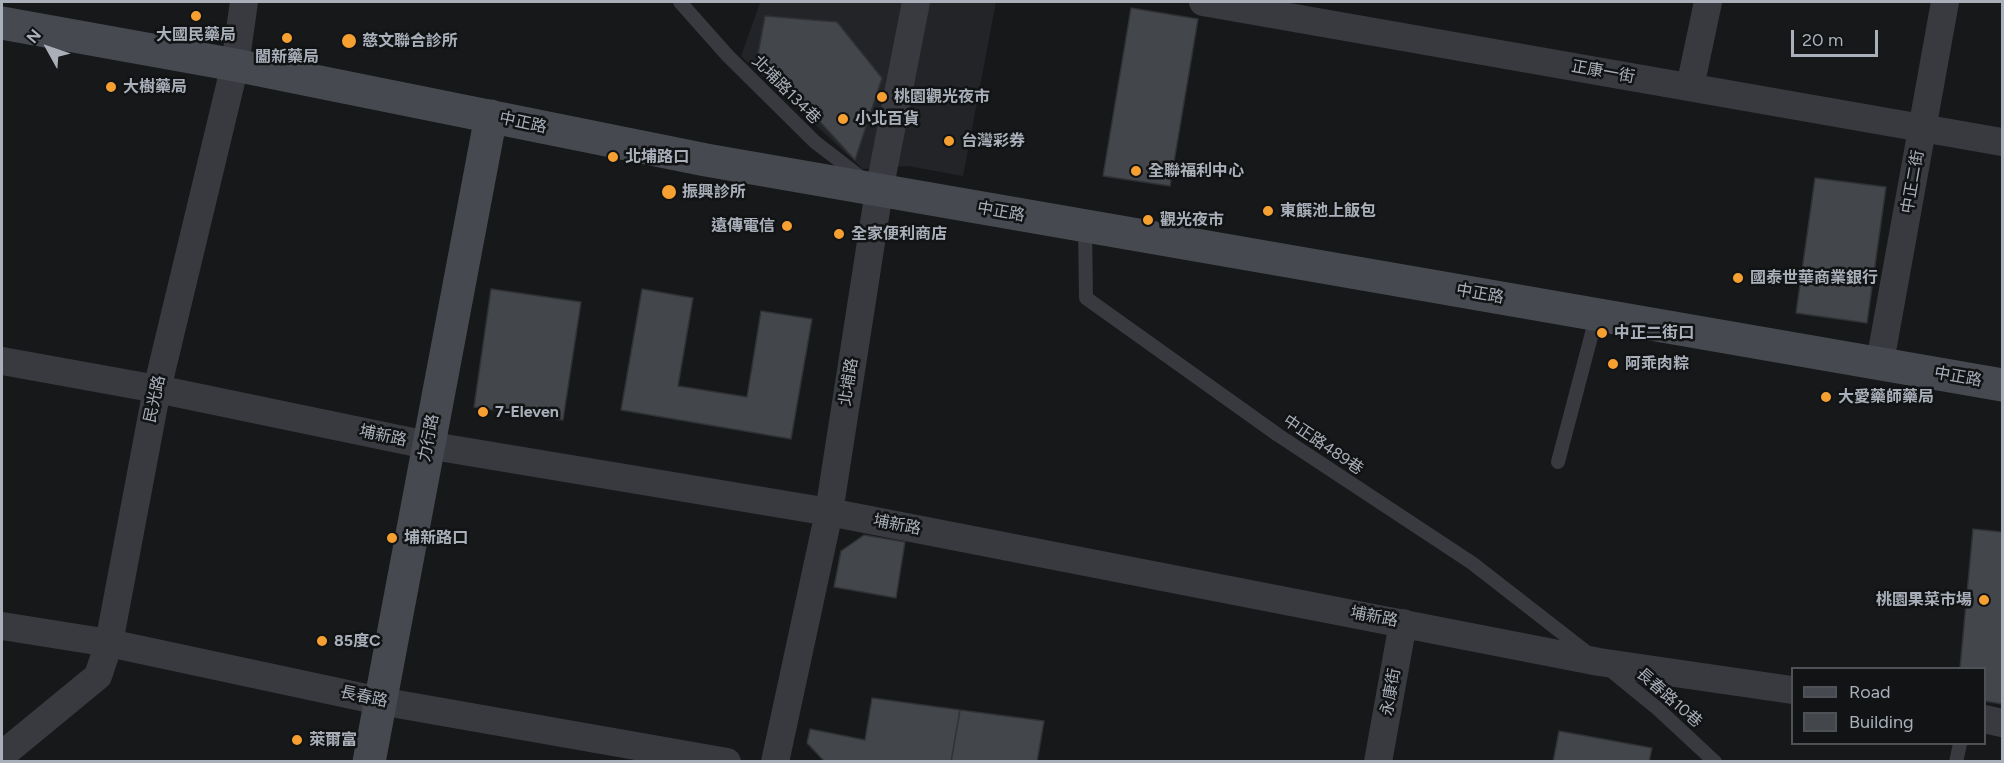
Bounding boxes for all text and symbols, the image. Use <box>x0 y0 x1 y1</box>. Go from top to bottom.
marker: 大國民藥局 <box>189 9 203 23</box>
north arrow <box>18 18 78 78</box>
scale bar <box>1794 18 1881 56</box>
text: N <box>23 25 45 47</box>
place label: 大國民藥局 <box>156 25 236 45</box>
text: 20 m <box>1802 29 1843 51</box>
marker: 闔新藥局 <box>280 31 294 45</box>
place label: 慈文聯合診所 <box>362 31 458 51</box>
marker: 慈文聯合診所 <box>340 32 358 50</box>
place label: 闔新藥局 <box>255 47 319 67</box>
street label: 北埔路134巷 <box>748 52 824 128</box>
street label: 正康一街 <box>1570 57 1636 87</box>
place label: 大樹藥局 <box>123 77 187 97</box>
marker: 大樹藥局 <box>104 80 118 94</box>
place label: 桃園觀光夜市 <box>894 87 990 107</box>
marker: 桃園觀光夜市 <box>875 90 889 104</box>
street label: 中正路 <box>498 109 548 137</box>
place label: 小北百貨 <box>855 109 919 129</box>
marker: 小北百貨 <box>836 112 850 126</box>
place label: 台灣彩券 <box>961 131 1025 151</box>
marker: 台灣彩券 <box>942 134 956 148</box>
place label: 北埔路口 <box>625 147 689 167</box>
street label: 中正二街 <box>1898 149 1928 215</box>
marker: 北埔路口 <box>606 150 620 164</box>
place label: 全聯福利中心 <box>1148 161 1244 181</box>
marker: 全聯福利中心 <box>1129 164 1143 178</box>
place label: 振興診所 <box>682 182 746 202</box>
marker: 振興診所 <box>660 183 678 201</box>
street label: 中正路 <box>976 198 1026 226</box>
place label: 東饌池上飯包 <box>1280 201 1376 221</box>
marker: 東饌池上飯包 <box>1261 204 1275 218</box>
place label: 觀光夜市 <box>1160 210 1224 230</box>
marker: 觀光夜市 <box>1141 213 1155 227</box>
place label: 遠傳電信 <box>711 216 775 236</box>
marker: 遠傳電信 <box>780 219 794 233</box>
place label: 全家便利商店 <box>851 224 947 244</box>
marker: 全家便利商店 <box>832 227 846 241</box>
place label: 國泰世華商業銀行 <box>1750 268 1878 288</box>
marker: 國泰世華商業銀行 <box>1731 271 1745 285</box>
street label: 中正路 <box>1455 280 1505 308</box>
place label: 中正二街口 <box>1614 323 1694 343</box>
marker: 中正二街口 <box>1595 326 1609 340</box>
place label: 阿乖肉粽 <box>1625 354 1689 374</box>
street label: 北埔路 <box>836 357 862 407</box>
marker: 阿乖肉粽 <box>1606 357 1620 371</box>
street label: 中正路 <box>1933 363 1983 391</box>
street label: 民光路 <box>141 374 169 424</box>
place label: 大愛藥師藥局 <box>1838 387 1934 407</box>
marker: 大愛藥師藥局 <box>1819 390 1833 404</box>
place label: 7-Eleven <box>495 402 559 422</box>
marker: 7-Eleven <box>476 405 490 419</box>
street label: 中正路489巷 <box>1279 411 1367 479</box>
street label: 力行路 <box>415 413 443 463</box>
street label: 埔新路 <box>358 422 408 450</box>
street label: 埔新路 <box>872 511 922 539</box>
place label: 埔新路口 <box>404 528 468 548</box>
marker: 埔新路口 <box>385 531 399 545</box>
place label: 桃園果菜市場 <box>1876 590 1972 610</box>
marker: 桃園果菜市場 <box>1977 593 1991 607</box>
street label: 埔新路 <box>1349 603 1399 631</box>
place label: 85度C <box>334 631 381 651</box>
marker: 85度C <box>315 634 329 648</box>
street label: 長春路10巷 <box>1632 664 1706 732</box>
street label: 永康街 <box>1377 667 1405 717</box>
legend <box>1791 667 1986 745</box>
text: Road <box>1849 681 1890 703</box>
street label: 長春路 <box>339 683 389 711</box>
text: Building <box>1849 711 1914 733</box>
place label: 萊爾富 <box>309 730 357 750</box>
marker: 萊爾富 <box>290 733 304 747</box>

